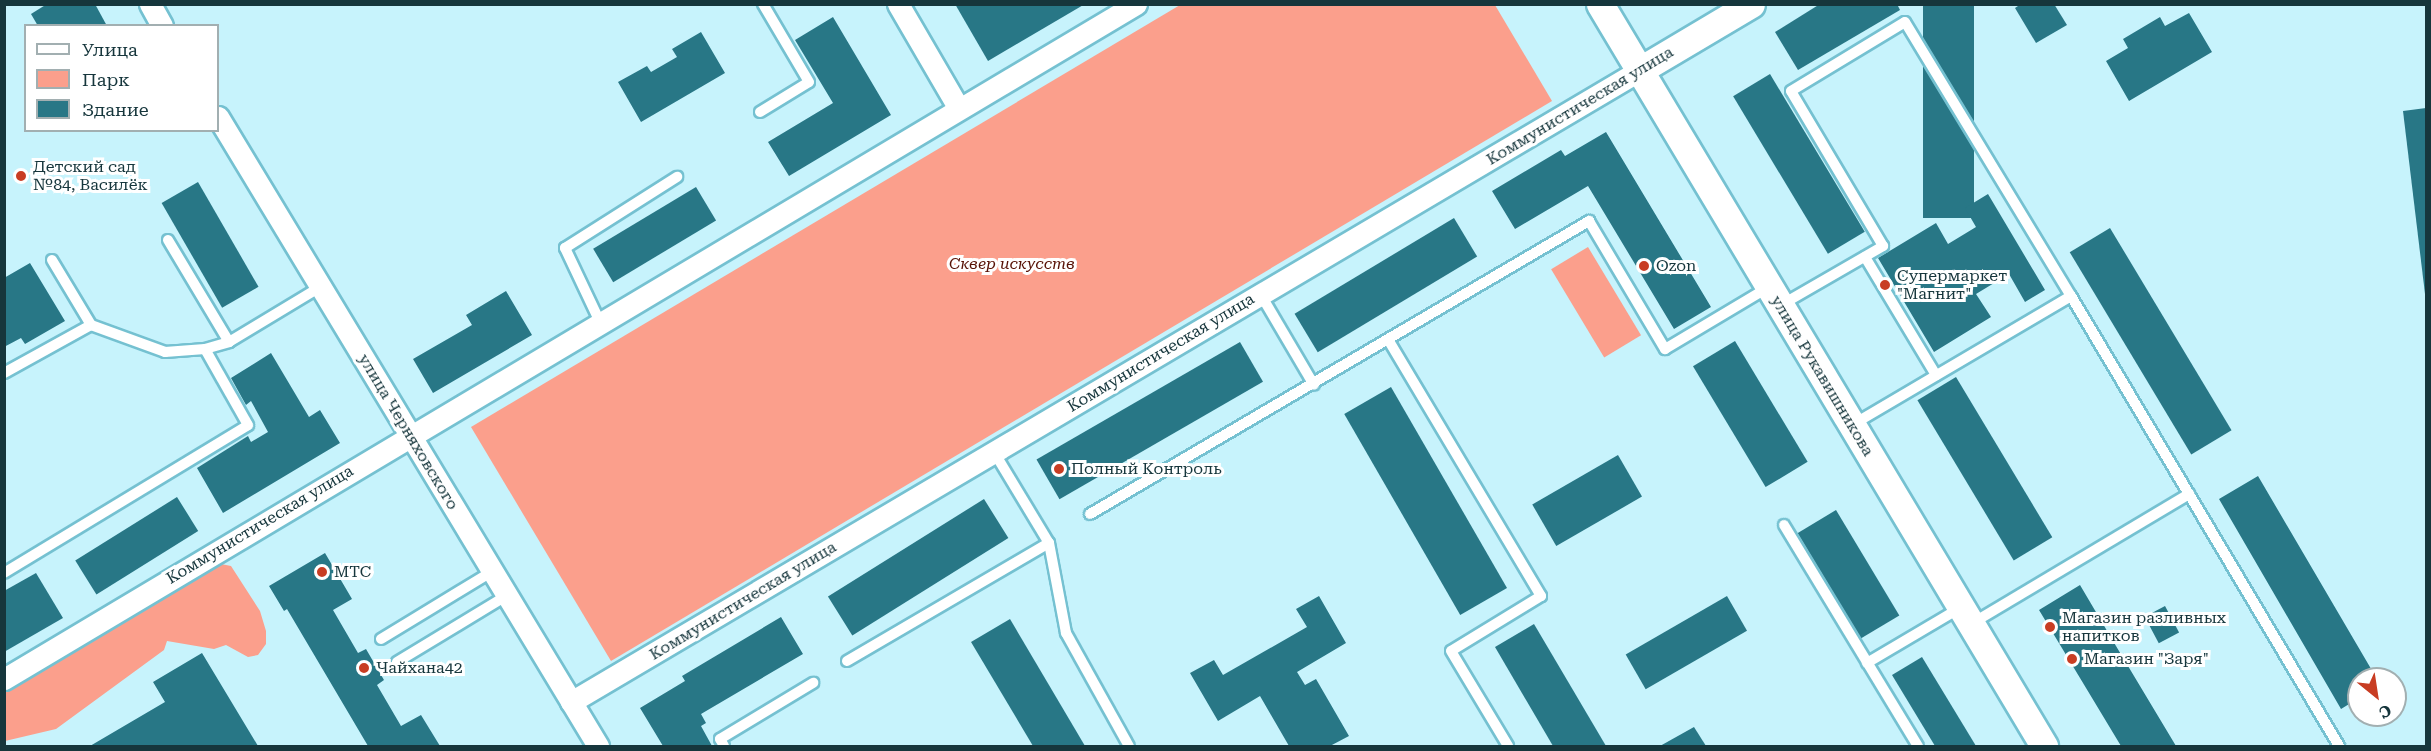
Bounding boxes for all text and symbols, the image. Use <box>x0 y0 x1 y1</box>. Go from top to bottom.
legend <box>24 24 219 132</box>
text: Улица <box>82 39 138 60</box>
street label: Коммунистическая улица <box>1483 43 1677 169</box>
text: Парк <box>82 69 130 90</box>
text: Здание <box>82 99 149 120</box>
place label: Детский сад №84, Василёк <box>33 157 148 195</box>
marker: Детский сад №84, Василёк <box>14 169 28 183</box>
park label: Сквер искусств <box>949 254 1075 274</box>
place label: Ozon <box>1656 256 1696 276</box>
marker: Ozon <box>1637 259 1651 273</box>
place label: Супермаркет "Магнит" <box>1897 266 2007 304</box>
marker: Супермаркет "Магнит" <box>1878 278 1892 292</box>
street label: Коммунистическая улица <box>1064 290 1258 416</box>
street label: улица Рукавишникова <box>1766 292 1878 460</box>
street label: улица Черняховского <box>354 351 462 513</box>
place label: Полный Контроль <box>1071 459 1222 479</box>
street label: Коммунистическая улица <box>163 462 357 588</box>
marker: Полный Контроль <box>1052 462 1066 476</box>
street label: Коммунистическая улица <box>646 538 840 664</box>
place label: МТС <box>334 562 371 582</box>
marker: МТС <box>315 565 329 579</box>
place label: Магазин разливных напитков <box>2062 608 2226 646</box>
marker: Магазин разливных напитков <box>2043 620 2057 634</box>
place label: Магазин "Заря" <box>2084 649 2209 669</box>
marker: Магазин "Заря" <box>2065 652 2079 666</box>
place label: Чайхана42 <box>376 658 463 678</box>
marker: Чайхана42 <box>357 661 371 675</box>
north arrow <box>2347 667 2407 727</box>
text: С <box>2376 700 2395 722</box>

